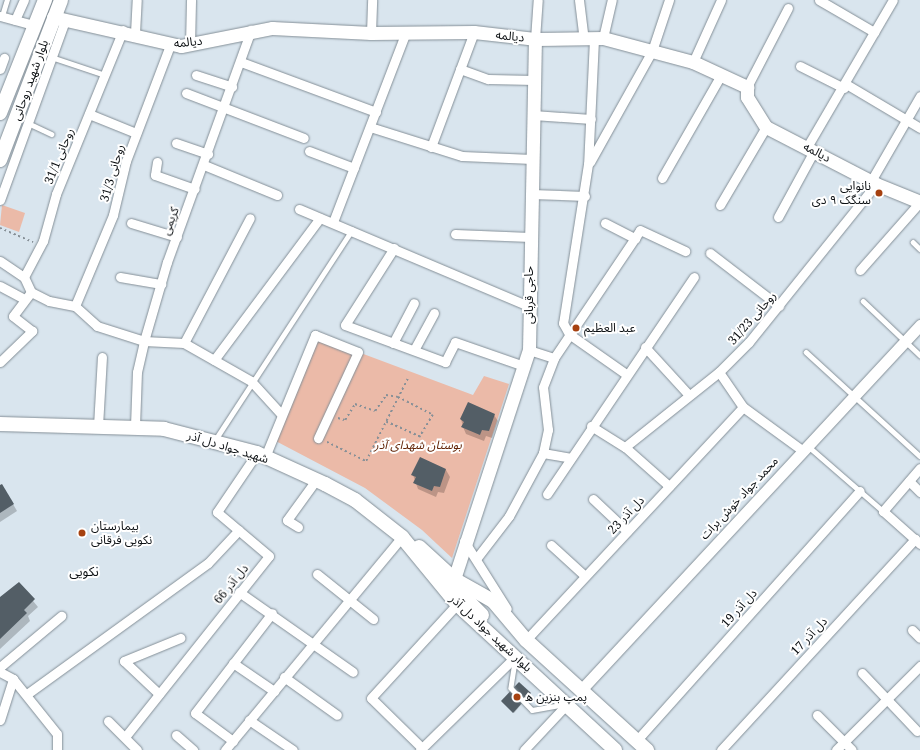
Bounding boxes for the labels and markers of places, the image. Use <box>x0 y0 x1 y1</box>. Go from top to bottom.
place label: نانوایی سنگک ۹ دی <box>812 179 871 207</box>
marker: نانوایی سنگک ۹ دی <box>874 188 884 198</box>
place label: عبد العظيم <box>584 321 636 335</box>
marker: عبد العظيم <box>571 323 581 333</box>
place label: بیمارستان نکویی فرقانی <box>91 519 152 547</box>
marker: بیمارستان نکویی فرقانی <box>76 527 88 539</box>
place label: پمپ بنزین ه <box>525 690 587 704</box>
marker: پمپ بنزین ه <box>512 692 522 702</box>

